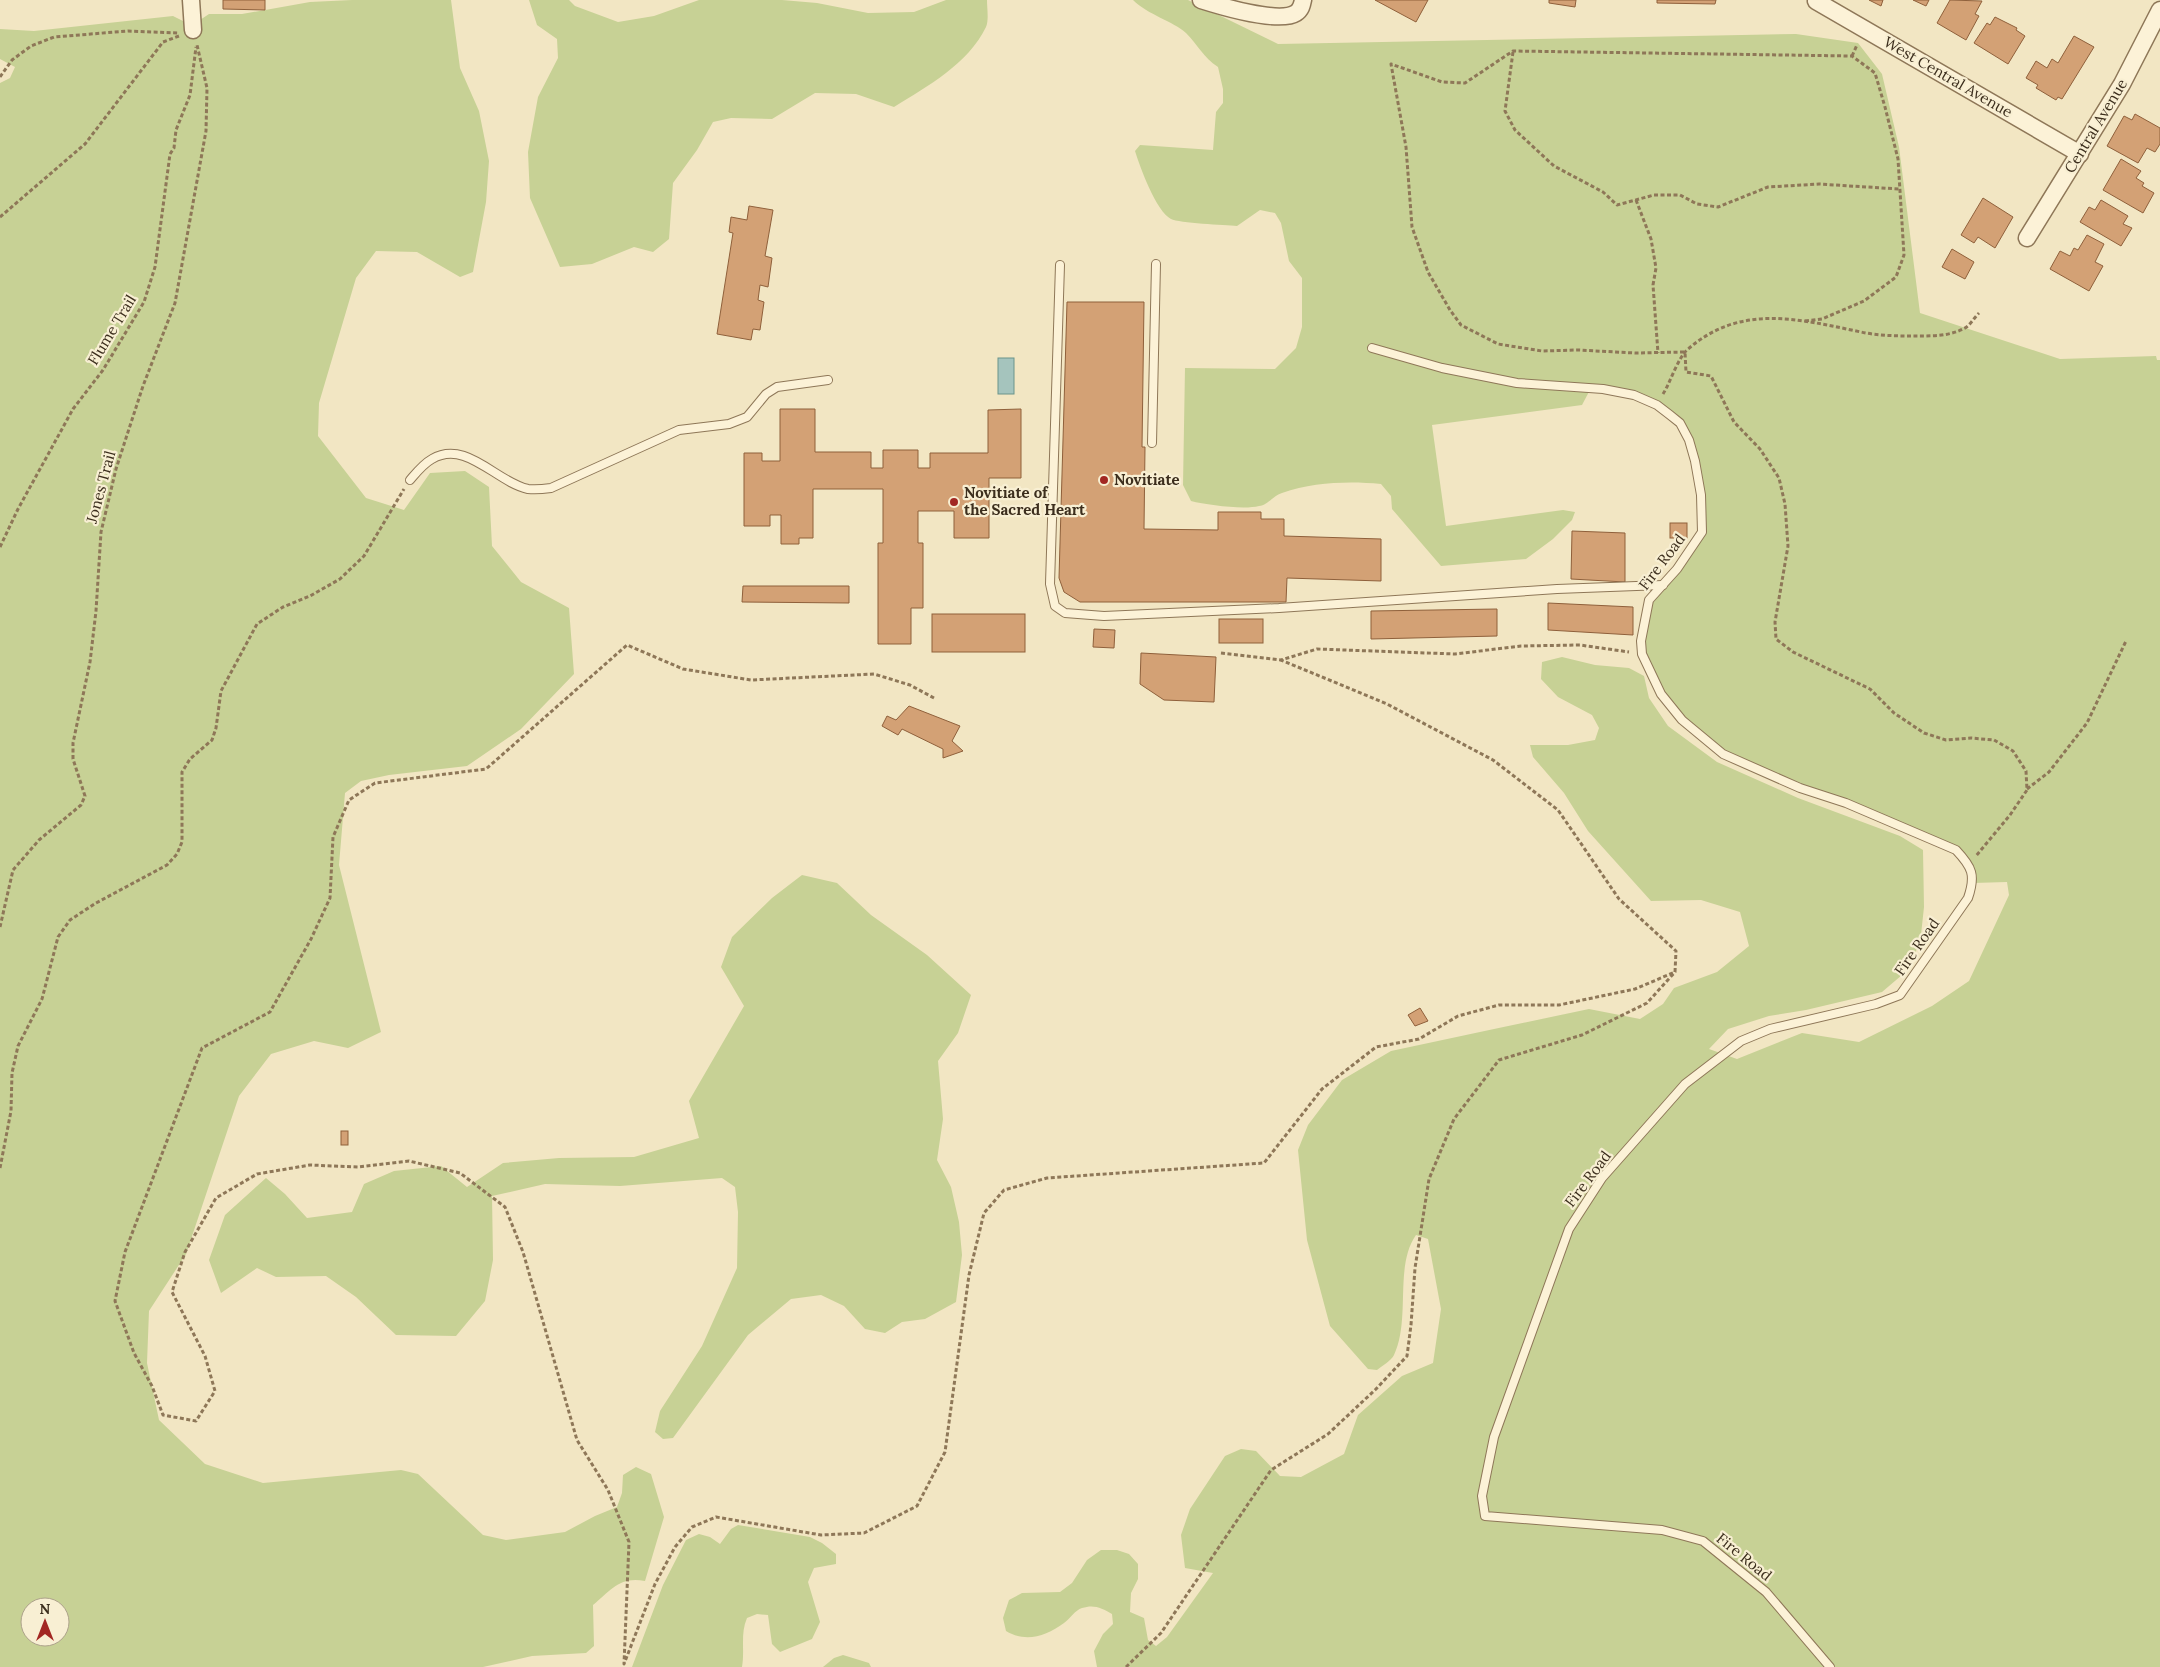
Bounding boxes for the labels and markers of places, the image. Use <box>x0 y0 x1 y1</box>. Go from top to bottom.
place label: Novitiate <box>1114 470 1180 489</box>
marker: Novitiate <box>1098 474 1110 486</box>
place label: Novitiate of the Sacred Heart <box>964 483 1086 519</box>
marker: Novitiate of the Sacred Heart <box>948 496 960 508</box>

